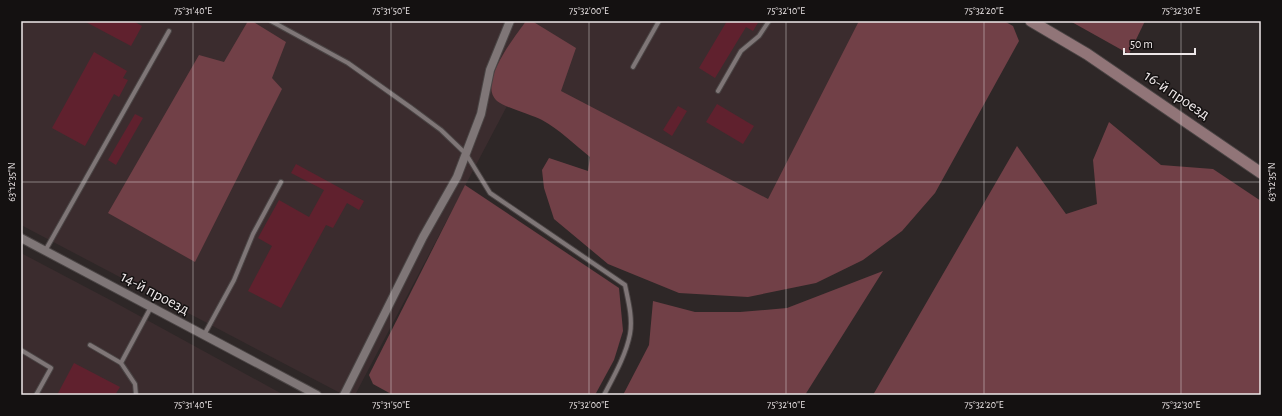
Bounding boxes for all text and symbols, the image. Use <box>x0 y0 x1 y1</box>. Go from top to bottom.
text: 75°31'40"E <box>174 6 212 16</box>
text: 75°31'50"E <box>372 6 410 16</box>
text: 75°32'00"E <box>569 6 609 16</box>
text: 75°32'10"E <box>767 6 805 16</box>
text: 75°32'20"E <box>964 6 1004 16</box>
text: 75°32'30"E <box>1162 6 1200 16</box>
scale bar <box>1124 30 1195 56</box>
text: 50 m <box>1130 38 1153 50</box>
street label: 16-й проезд <box>1141 67 1213 123</box>
text: 63°12'35"N <box>7 162 17 202</box>
text: 63°12'35"N <box>1267 162 1277 202</box>
street label: 14-й проезд <box>118 268 192 318</box>
text: 75°31'40"E <box>174 400 212 410</box>
text: 75°31'50"E <box>372 400 410 410</box>
text: 75°32'00"E <box>569 400 609 410</box>
text: 75°32'10"E <box>767 400 805 410</box>
text: 75°32'20"E <box>964 400 1004 410</box>
text: 75°32'30"E <box>1162 400 1200 410</box>

